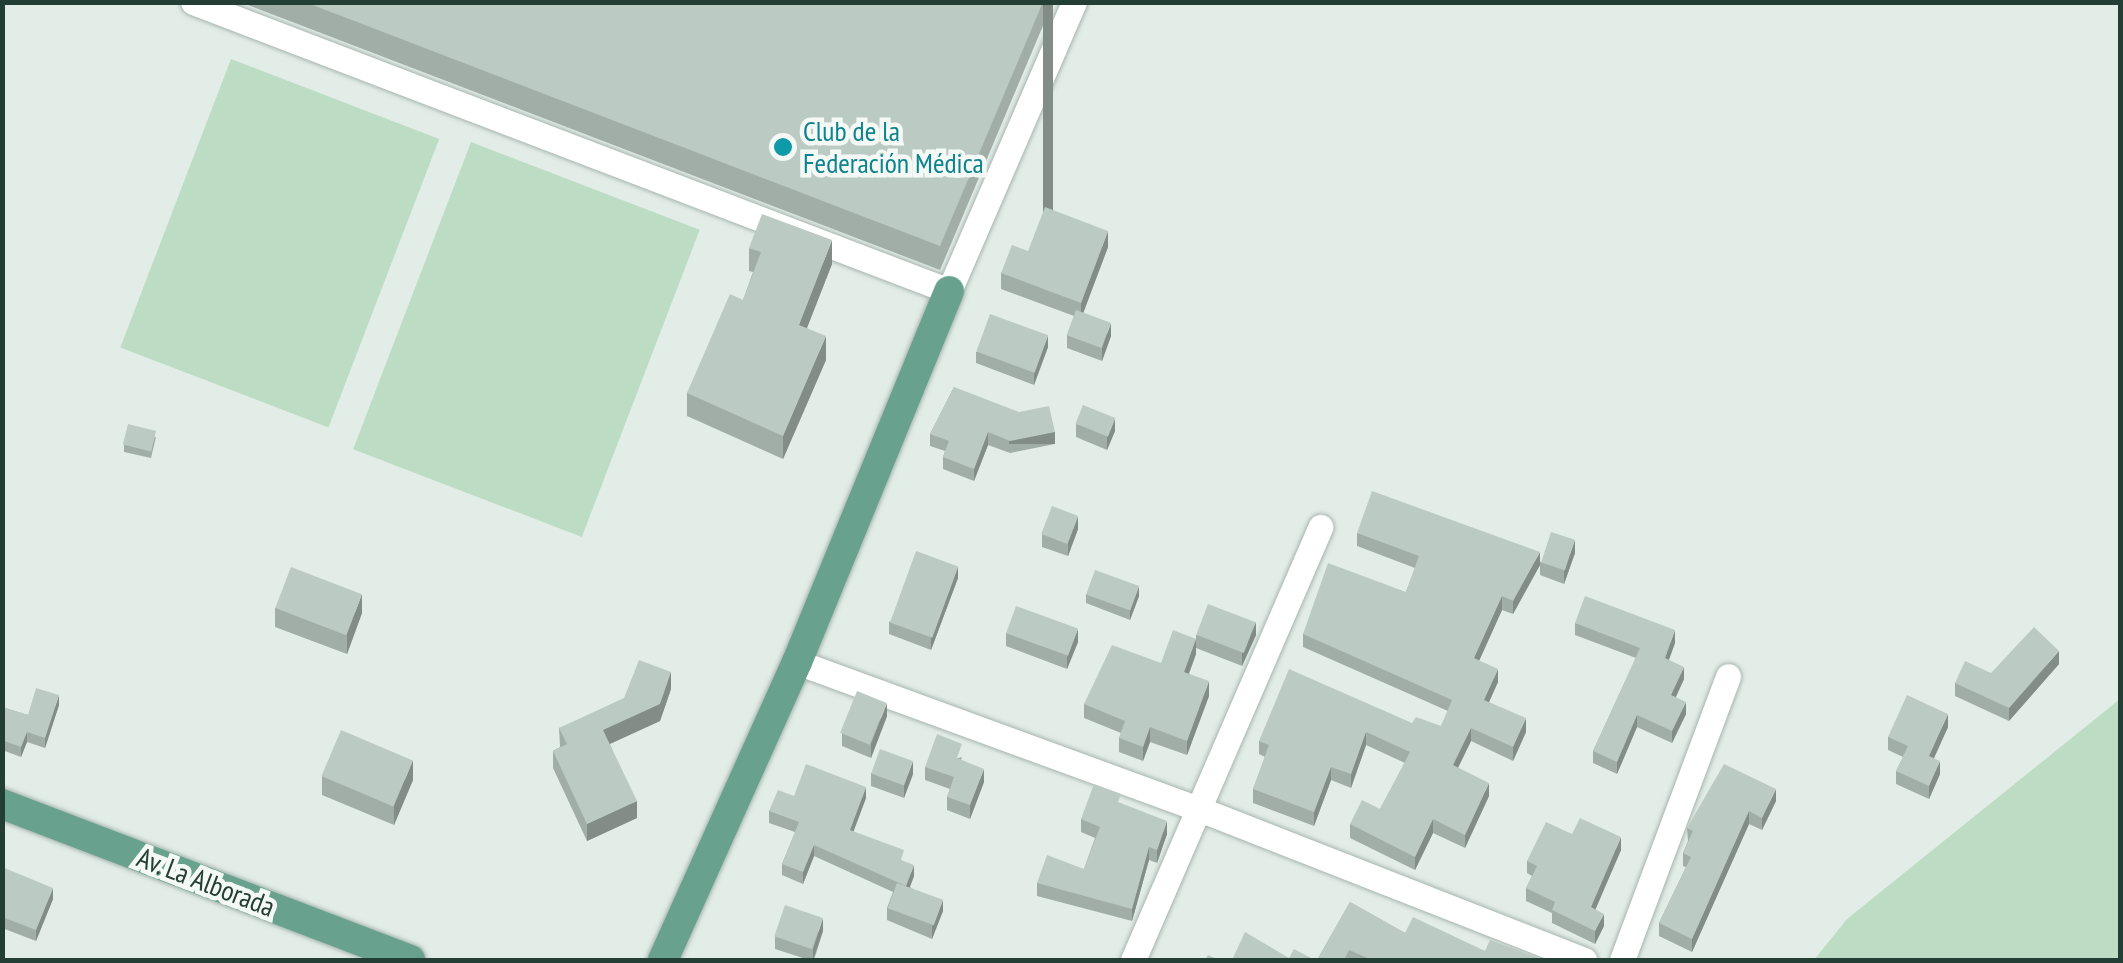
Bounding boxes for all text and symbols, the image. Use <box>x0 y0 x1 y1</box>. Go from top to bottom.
place label: Club de la Federación Médica <box>803 114 984 180</box>
marker: Club de la Federación Médica <box>772 136 794 158</box>
street label: Av. La Alborada <box>131 840 281 924</box>

